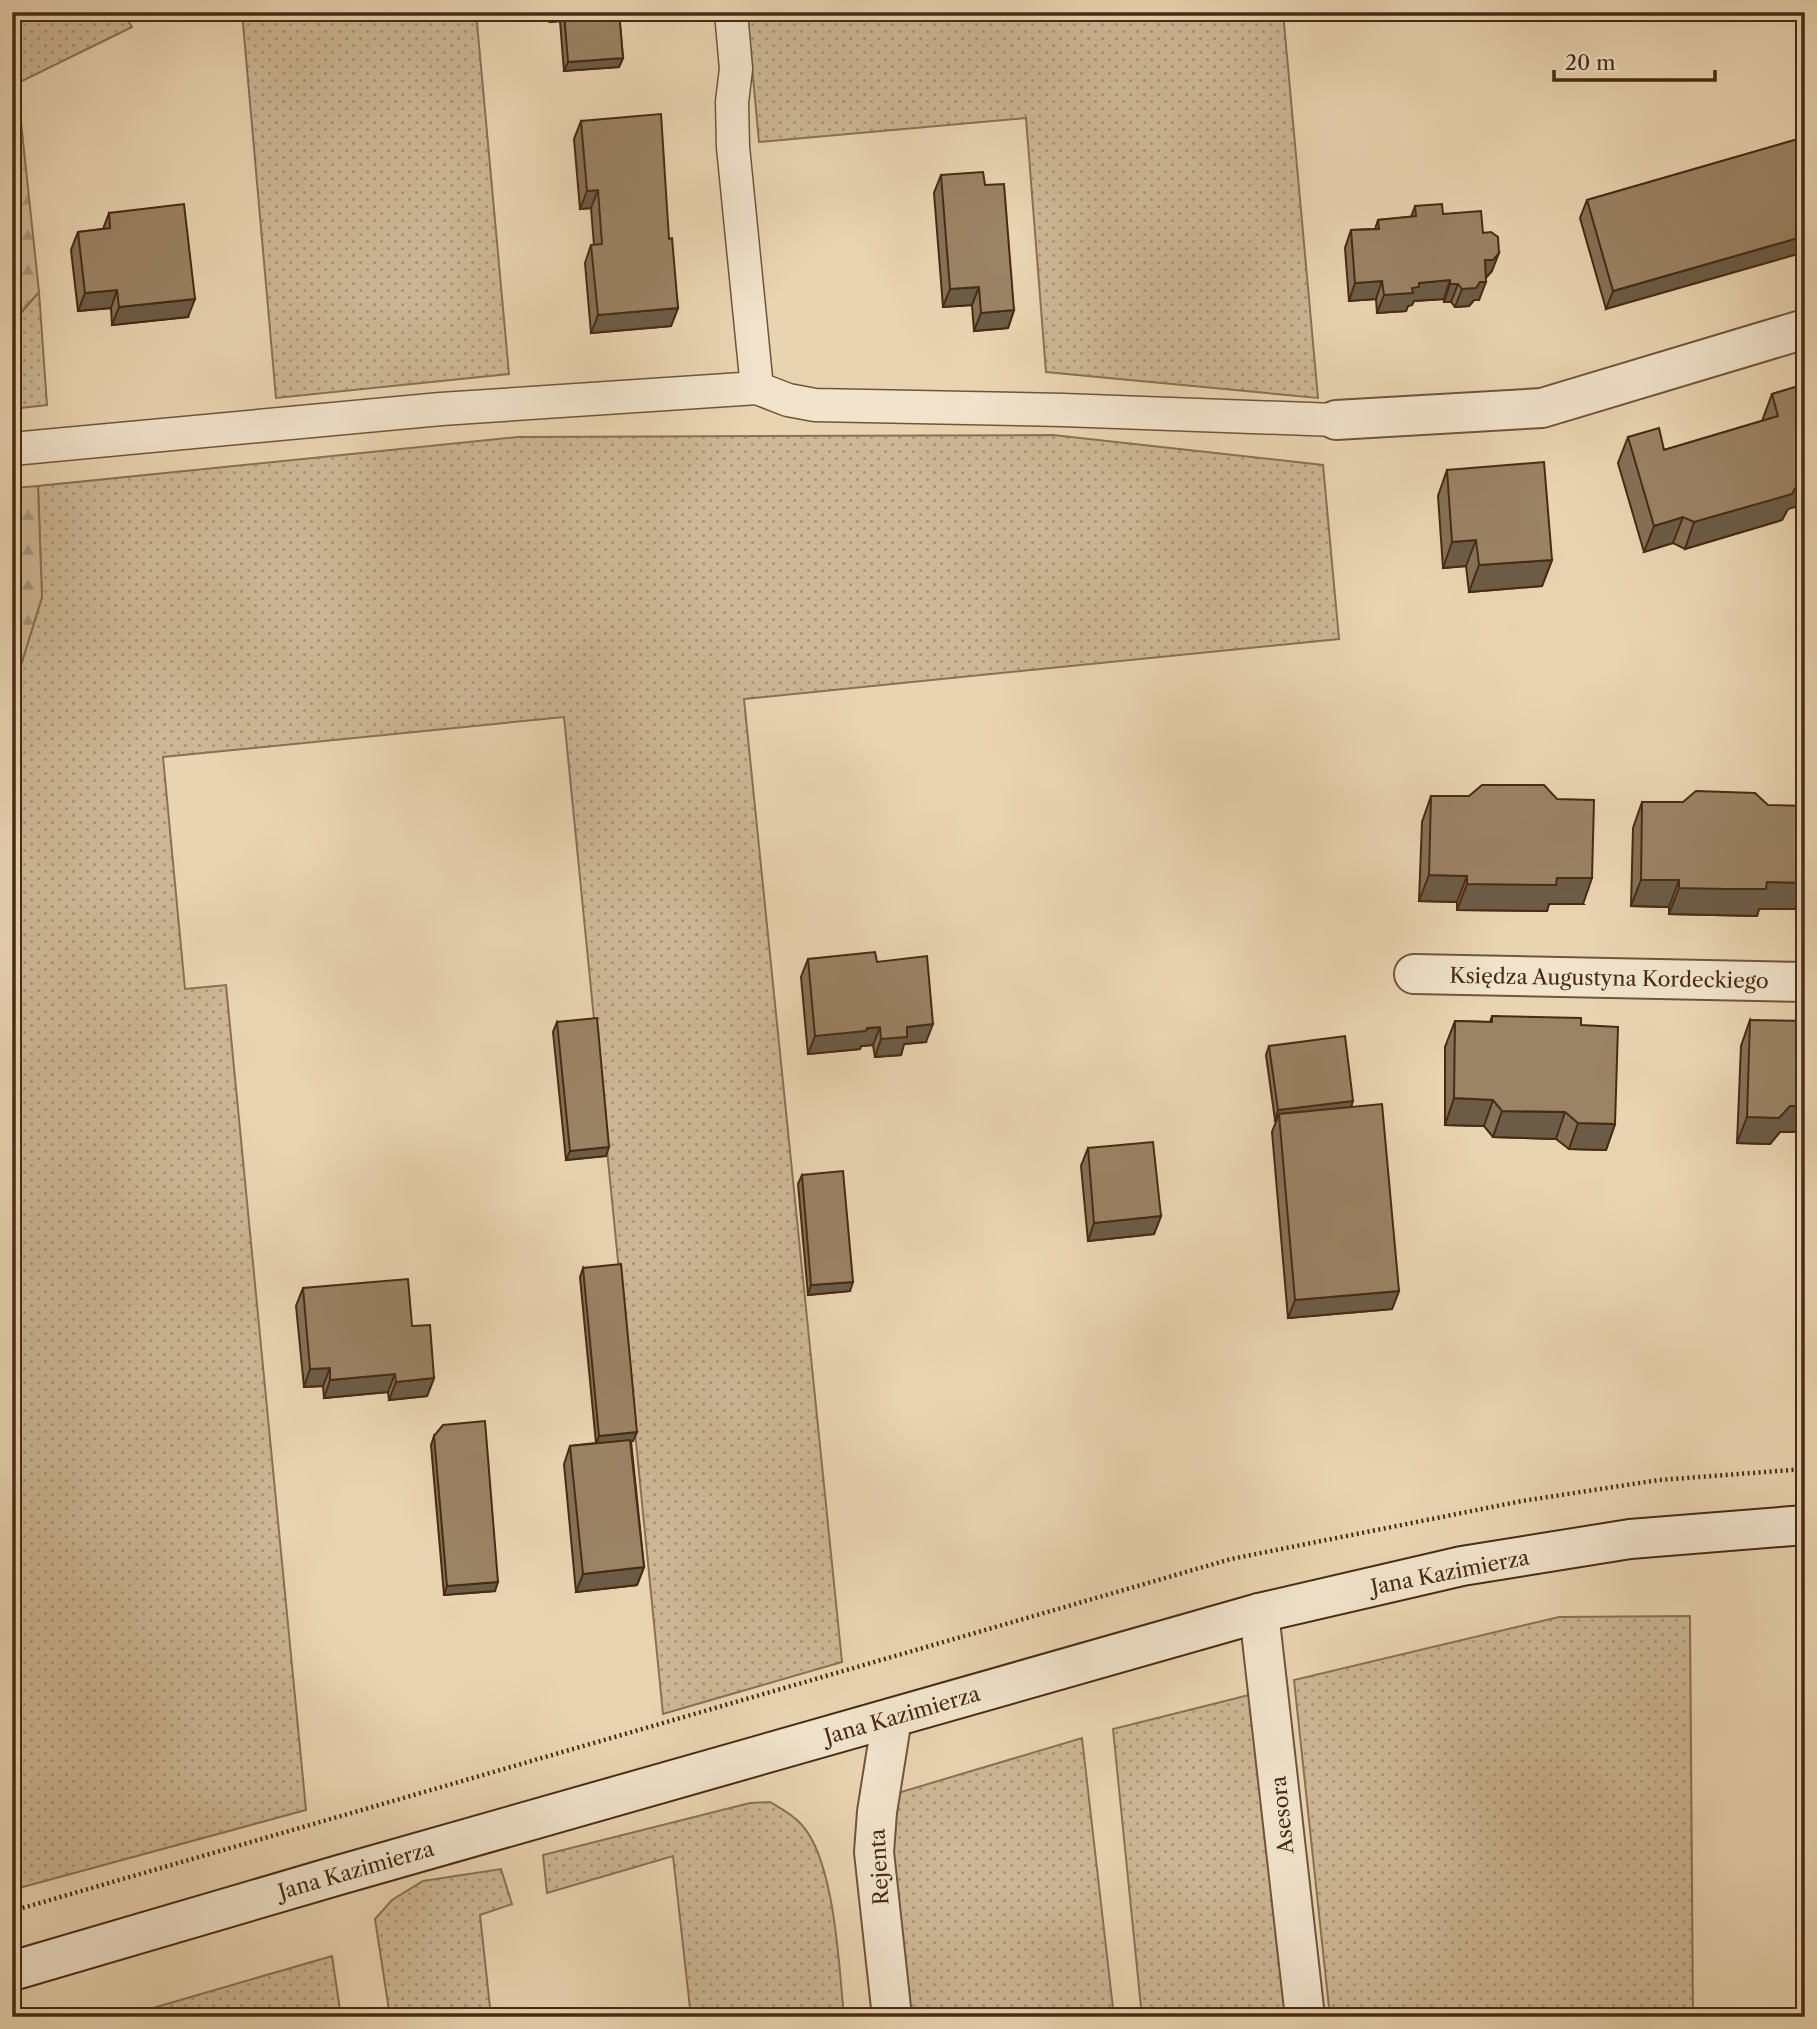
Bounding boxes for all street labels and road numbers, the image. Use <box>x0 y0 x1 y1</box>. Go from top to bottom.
street label: Księdza Augustyna Kordeckiego <box>1449 963 1769 993</box>
street label: Jana Kazimierza <box>1366 1544 1532 1600</box>
street label: Jana Kazimierza <box>818 1681 984 1750</box>
street label: Asesora <box>1265 1774 1299 1856</box>
street label: Rejenta <box>864 1827 893 1906</box>
street label: Jana Kazimierza <box>272 1836 438 1905</box>

